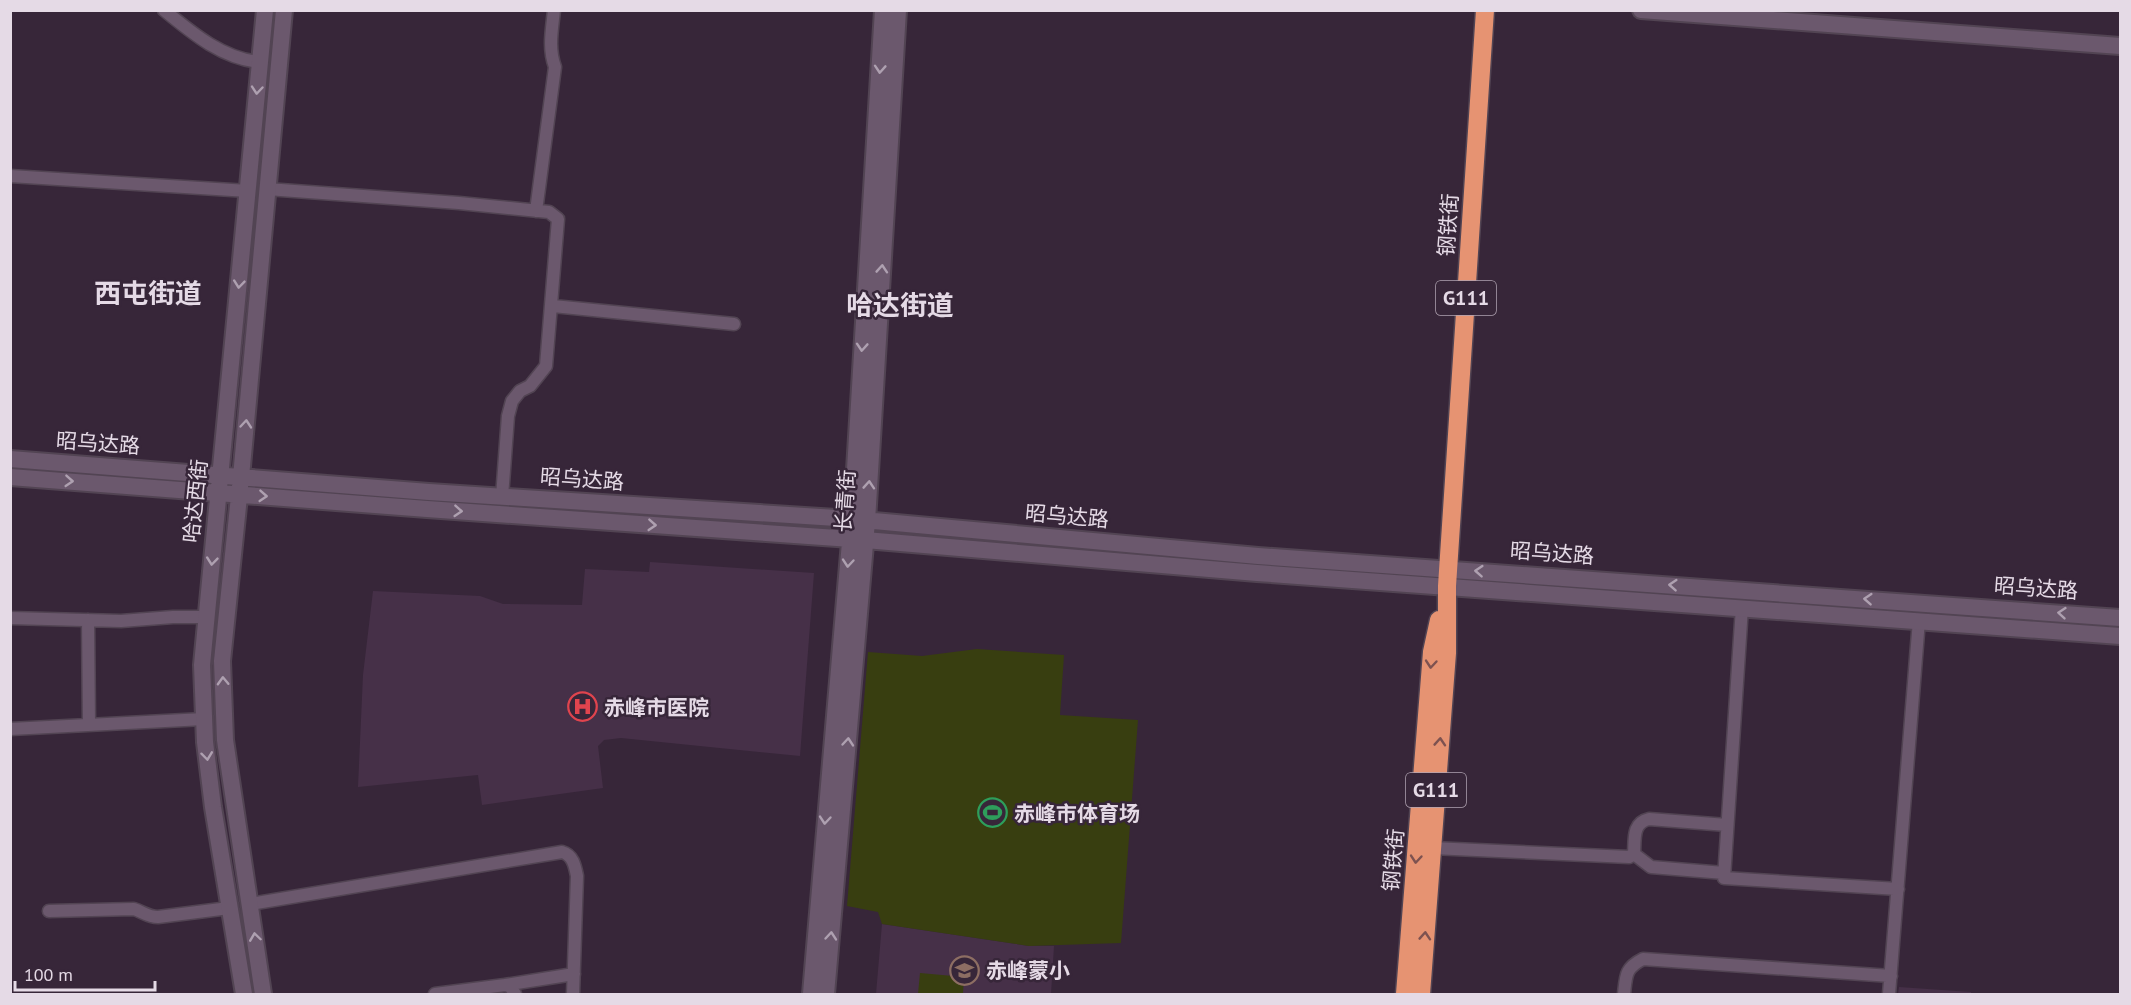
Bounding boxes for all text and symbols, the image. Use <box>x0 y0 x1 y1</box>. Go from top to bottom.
one-way arrow <box>873 64 886 73</box>
one-way arrow <box>251 85 264 94</box>
street label: 钢铁街 <box>1432 193 1464 257</box>
one-way arrow <box>875 265 888 274</box>
district label: 西屯街道 <box>94 276 202 310</box>
one-way arrow <box>233 279 246 288</box>
road number: G111 <box>1436 281 1496 315</box>
district label: 哈达街道 <box>846 288 954 322</box>
one-way arrow <box>856 343 869 352</box>
one-way arrow <box>239 420 252 429</box>
street label: 昭乌达路 <box>55 427 141 459</box>
street label: 哈达西街 <box>177 458 213 544</box>
street label: 昭乌达路 <box>539 463 625 495</box>
street label: 长青街 <box>829 469 861 533</box>
one-way arrow <box>64 474 73 487</box>
one-way arrow <box>862 480 875 489</box>
one-way arrow <box>259 490 268 503</box>
street label: 昭乌达路 <box>1024 499 1110 533</box>
one-way arrow <box>453 505 462 518</box>
one-way arrow <box>648 519 657 532</box>
street label: 昭乌达路 <box>1509 537 1595 569</box>
one-way arrow <box>206 557 219 566</box>
one-way arrow <box>842 558 855 567</box>
one-way arrow <box>1474 564 1483 577</box>
street label: 昭乌达路 <box>1993 572 2079 604</box>
one-way arrow <box>1669 578 1678 591</box>
one-way arrow <box>1863 592 1872 605</box>
one-way arrow <box>2058 607 2067 620</box>
one-way arrow <box>1425 660 1438 669</box>
one-way arrow <box>216 676 229 685</box>
hospital icon: 赤峰市医院 <box>567 691 599 723</box>
place label: 赤峰市医院 <box>604 694 709 721</box>
one-way arrow <box>841 737 854 746</box>
one-way arrow <box>1433 737 1446 746</box>
one-way arrow <box>200 751 213 760</box>
road number: G111 <box>1406 773 1466 807</box>
sports icon: 赤峰市体育场 <box>977 797 1009 829</box>
place label: 赤峰市体育场 <box>1014 800 1140 827</box>
one-way arrow <box>819 815 832 824</box>
street label: 钢铁街 <box>1377 827 1409 893</box>
one-way arrow <box>1410 854 1423 863</box>
one-way arrow <box>249 932 261 941</box>
one-way arrow <box>824 932 837 941</box>
one-way arrow <box>1419 932 1432 941</box>
scale bar <box>15 954 154 992</box>
school or university icon: 赤峰蒙小 <box>949 954 981 986</box>
place label: 赤峰蒙小 <box>986 957 1070 984</box>
text: 100 m <box>24 963 73 986</box>

